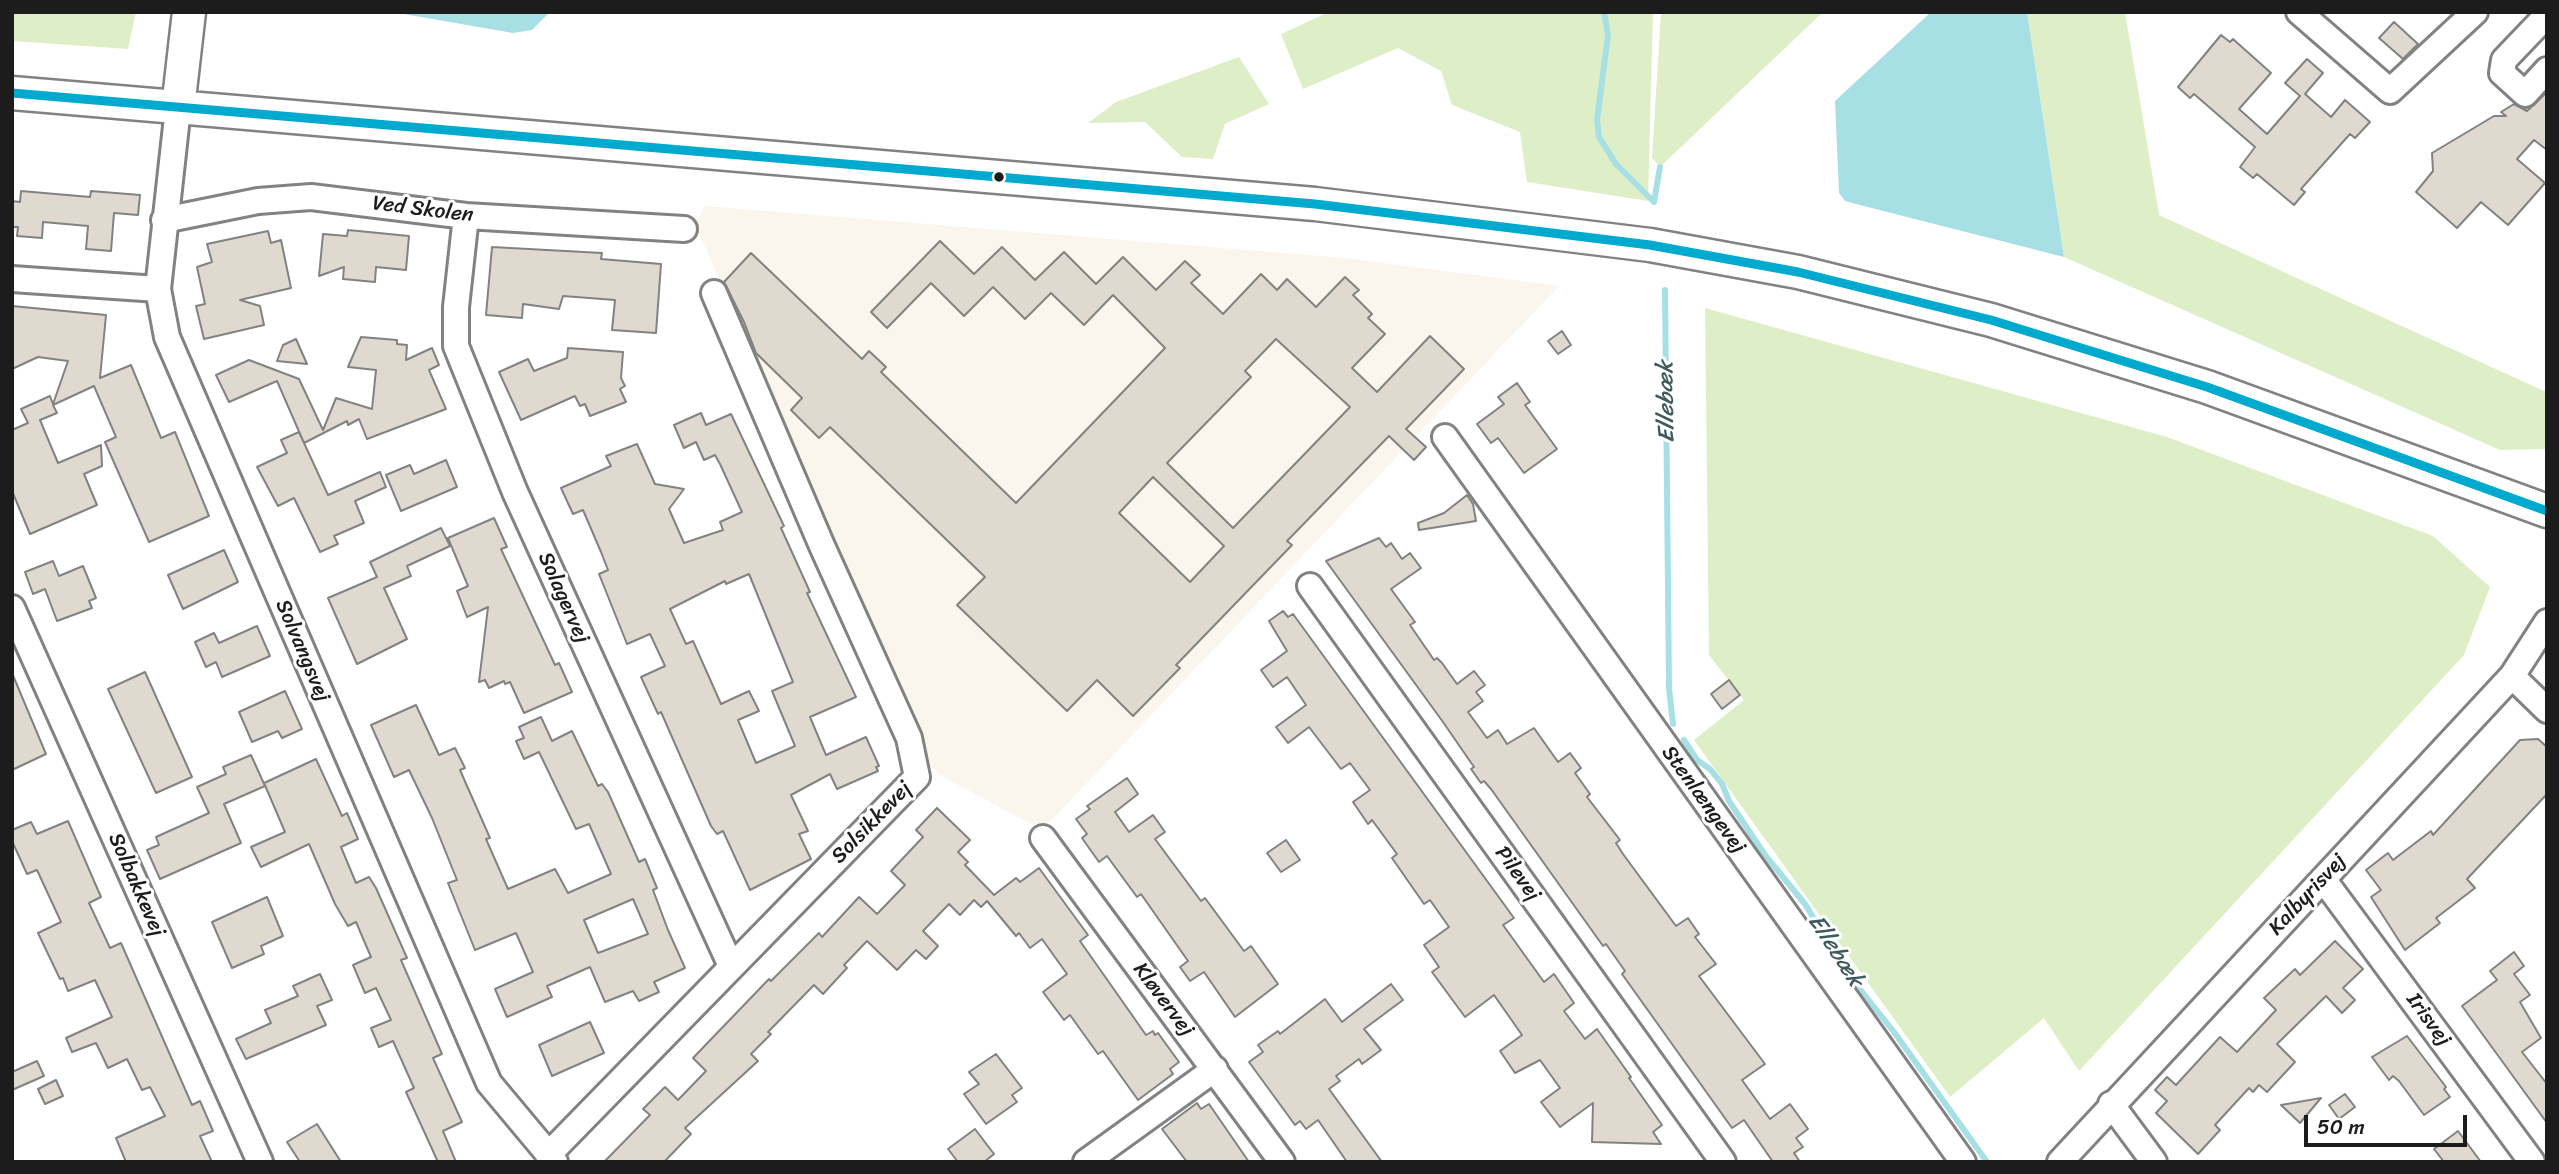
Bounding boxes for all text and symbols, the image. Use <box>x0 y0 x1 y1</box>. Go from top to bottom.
unlabelled marker <box>992 170 1006 184</box>
street label: Ved Skolen <box>371 191 475 229</box>
water label: Ellebæk <box>1652 361 1682 443</box>
street label: Solagervej <box>532 549 594 647</box>
street label: Solvangsvej <box>269 596 335 706</box>
street label: Stenlængevej <box>1655 741 1751 859</box>
street label: Solsikkevej <box>827 777 917 869</box>
street label: Solbakkevej <box>102 829 170 941</box>
street label: Pilevej <box>1489 842 1545 906</box>
street label: Kalbyrisvej <box>2264 849 2352 941</box>
water label: Ellebæk <box>1801 910 1869 992</box>
street label: Kløvervej <box>1127 958 1199 1042</box>
street label: Irisvej <box>2400 988 2456 1052</box>
scale bar <box>2307 1100 2470 1144</box>
text: 50 m <box>2317 1108 2365 1146</box>

